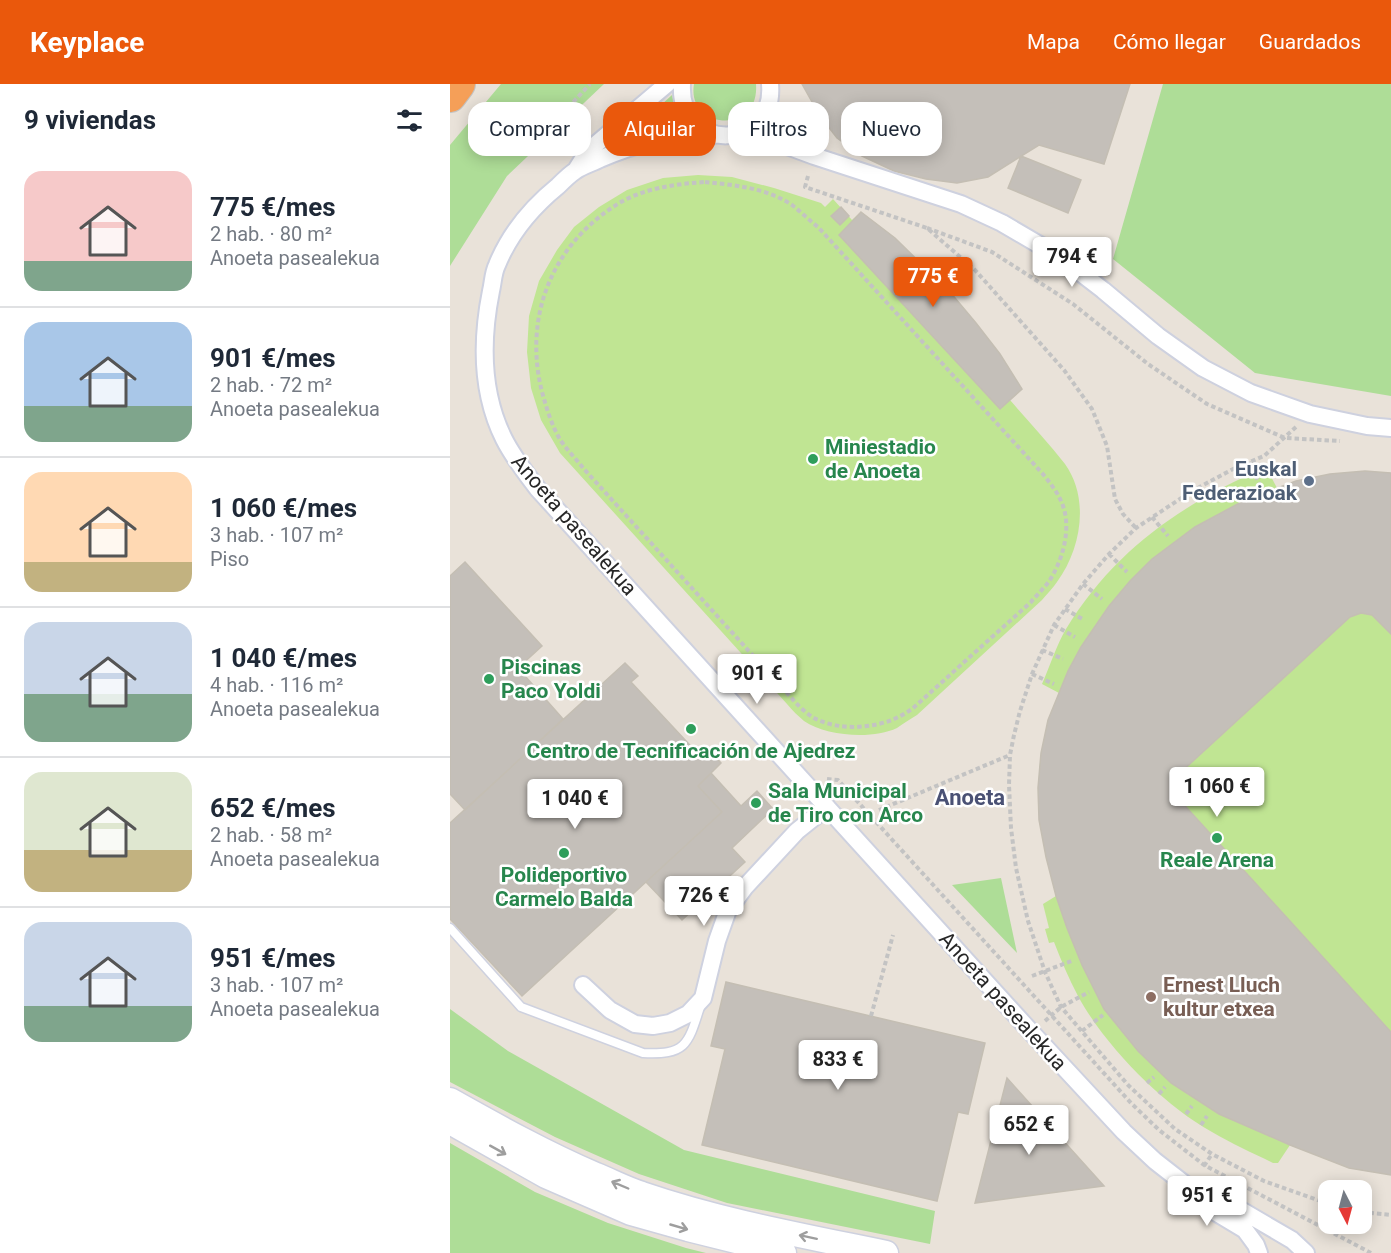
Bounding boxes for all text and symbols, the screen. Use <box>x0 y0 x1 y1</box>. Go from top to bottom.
text: Keyplace <box>30 26 144 59</box>
text: Mapa <box>1027 30 1080 54</box>
text: Cómo llegar <box>1113 30 1226 54</box>
text: Guardados <box>1259 30 1361 54</box>
chip: Comprar <box>468 102 591 156</box>
chip: Alquilar <box>603 102 716 156</box>
chip: Filtros <box>728 102 829 156</box>
chip: Nuevo <box>841 102 942 156</box>
icon: filters <box>393 104 426 137</box>
text: 9 viviendas <box>24 105 156 135</box>
text: 775 €/mes <box>210 192 336 222</box>
icon: home <box>72 195 144 267</box>
text: 2 hab. · 80 m² <box>210 222 332 246</box>
pin: 794 € <box>1030 237 1114 288</box>
text: 794 € <box>1047 244 1097 268</box>
text: Anoeta pasealekua <box>210 246 380 270</box>
pin: 775 € <box>891 257 975 308</box>
text: 775 € <box>908 264 958 288</box>
text: 901 €/mes <box>210 343 336 373</box>
icon: home <box>72 346 144 418</box>
text: 2 hab. · 72 m² <box>210 373 332 397</box>
text: Anoeta pasealekua <box>210 397 380 421</box>
place label: Miniestadio de Anoeta <box>825 435 936 483</box>
street label: Anoeta pasealekua <box>506 450 642 600</box>
marker: Miniestadio de Anoeta <box>806 452 820 466</box>
place label: Euskal Federazioak <box>1182 457 1298 505</box>
marker: Euskal Federazioak <box>1302 474 1316 488</box>
text: 1 060 €/mes <box>210 493 357 523</box>
icon: home <box>72 496 144 568</box>
text: 3 hab. · 107 m² <box>210 523 343 547</box>
text: Piso <box>210 547 249 571</box>
text: 1 040 €/mes <box>210 643 357 673</box>
icon: home <box>72 646 144 718</box>
pin: 901 € <box>715 654 799 705</box>
place label: Piscinas Paco Yoldi <box>501 655 601 703</box>
text: 901 € <box>732 661 782 685</box>
marker: Piscinas Paco Yoldi <box>482 672 496 686</box>
text: 4 hab. · 116 m² <box>210 673 343 697</box>
text: Anoeta pasealekua <box>210 697 380 721</box>
marker: Centro de Tecnificación de Ajedrez <box>684 722 698 736</box>
place label: Centro de Tecnificación de Ajedrez <box>527 739 855 763</box>
pin: 1 060 € <box>1162 767 1272 818</box>
text: 1 060 € <box>1183 774 1251 798</box>
pin: 1 040 € <box>520 779 630 830</box>
place label: Sala Municipal de Tiro con Arco <box>768 779 923 827</box>
district label: Anoeta <box>935 785 1005 810</box>
text: 1 040 € <box>541 786 609 810</box>
text: 652 €/mes <box>210 793 336 823</box>
icon: home <box>72 796 144 868</box>
marker: Sala Municipal de Tiro con Arco <box>749 796 763 810</box>
text: 2 hab. · 58 m² <box>210 823 332 847</box>
marker: Reale Arena <box>1210 831 1224 845</box>
marker: Polideportivo Carmelo Balda <box>557 846 571 860</box>
text: Anoeta pasealekua <box>210 847 380 871</box>
place label: Reale Arena <box>1160 848 1274 872</box>
place label: Polideportivo Carmelo Balda <box>495 863 633 911</box>
pin: 726 € <box>662 876 746 927</box>
text: 726 € <box>679 883 729 907</box>
street label: Anoeta pasealekua <box>934 927 1072 1075</box>
text: 951 €/mes <box>210 943 336 973</box>
icon: home <box>72 946 144 1018</box>
text: 3 hab. · 107 m² <box>210 973 343 997</box>
place label: Ernest Lluch kultur etxea <box>1163 973 1280 1021</box>
marker: Ernest Lluch kultur etxea <box>1144 990 1158 1004</box>
text: Anoeta pasealekua <box>210 997 380 1021</box>
pin: 833 € <box>796 1040 880 1091</box>
text: 833 € <box>813 1047 863 1071</box>
pin: 652 € <box>987 1105 1071 1156</box>
text: 652 € <box>1004 1112 1054 1136</box>
one-way arrow <box>488 1145 506 1156</box>
pin: 951 € <box>1165 1176 1249 1227</box>
one-way arrow <box>612 1179 630 1190</box>
north arrow <box>1318 1180 1372 1234</box>
map controls <box>1318 1180 1372 1234</box>
text: 951 € <box>1182 1183 1232 1207</box>
one-way arrow <box>669 1222 688 1233</box>
one-way arrow <box>798 1231 818 1242</box>

